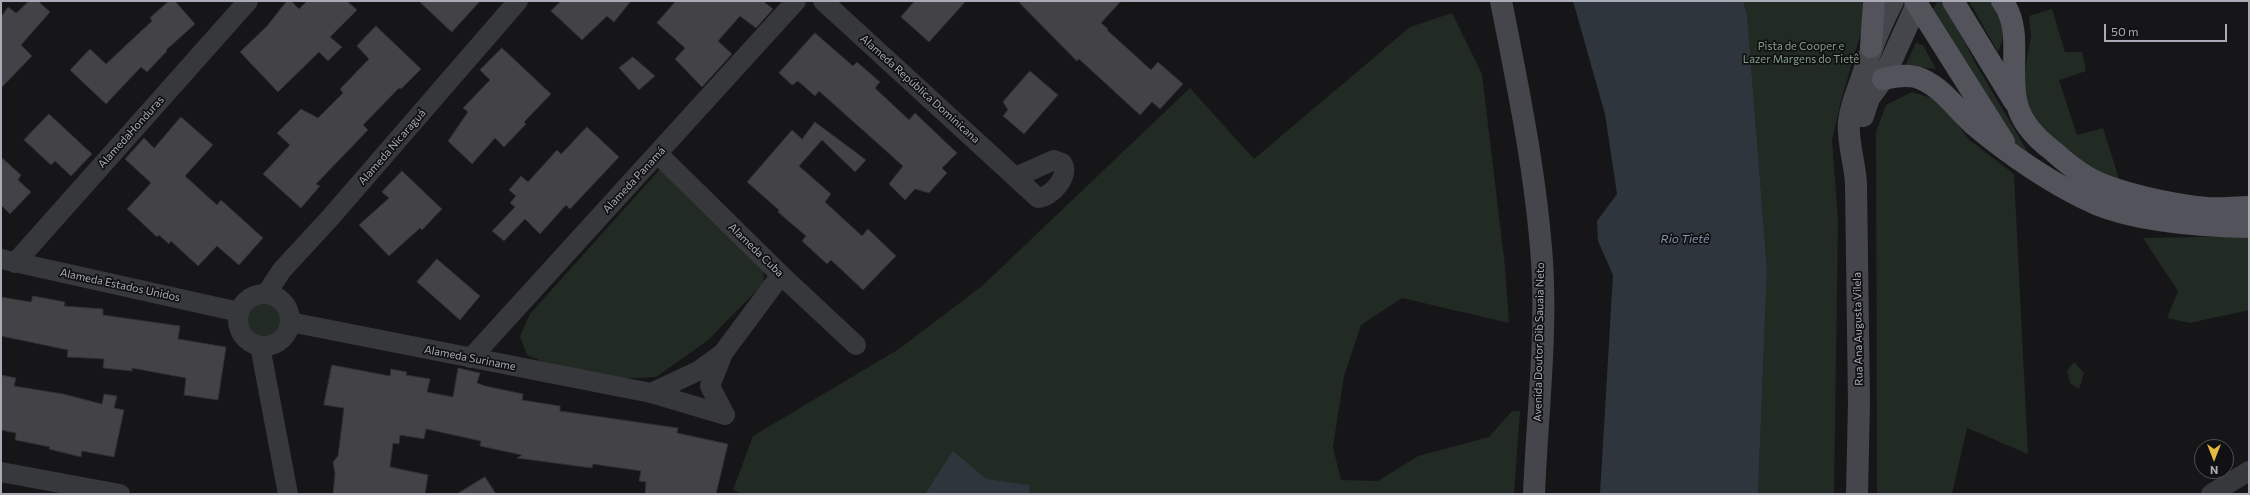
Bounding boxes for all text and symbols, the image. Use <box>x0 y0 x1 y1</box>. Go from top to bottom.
scale bar <box>2106 16 2229 42</box>
text: 50 m <box>2111 24 2139 38</box>
street label: Alameda República Dominicana <box>858 32 982 146</box>
park label: Pista de Cooper e Lazer Margens do Tietê <box>1743 39 1859 65</box>
street label: AlamedaHonduras <box>95 93 167 171</box>
street label: Alameda Nicaraguá <box>356 106 428 188</box>
street label: Alameda Panamá <box>600 144 668 216</box>
street label: Alameda Cuba <box>726 220 786 280</box>
water label: Rio Tietê <box>1661 232 1709 246</box>
street label: Avenida Doutor Dib Sauaia Neto <box>1531 262 1547 422</box>
street label: Alameda Estados Unidos <box>59 266 181 304</box>
street label: Rua Ana Augusta Vilela <box>1850 272 1866 386</box>
street label: Alameda Suriname <box>423 343 517 373</box>
north arrow <box>2194 439 2234 479</box>
text: N <box>2210 464 2218 477</box>

